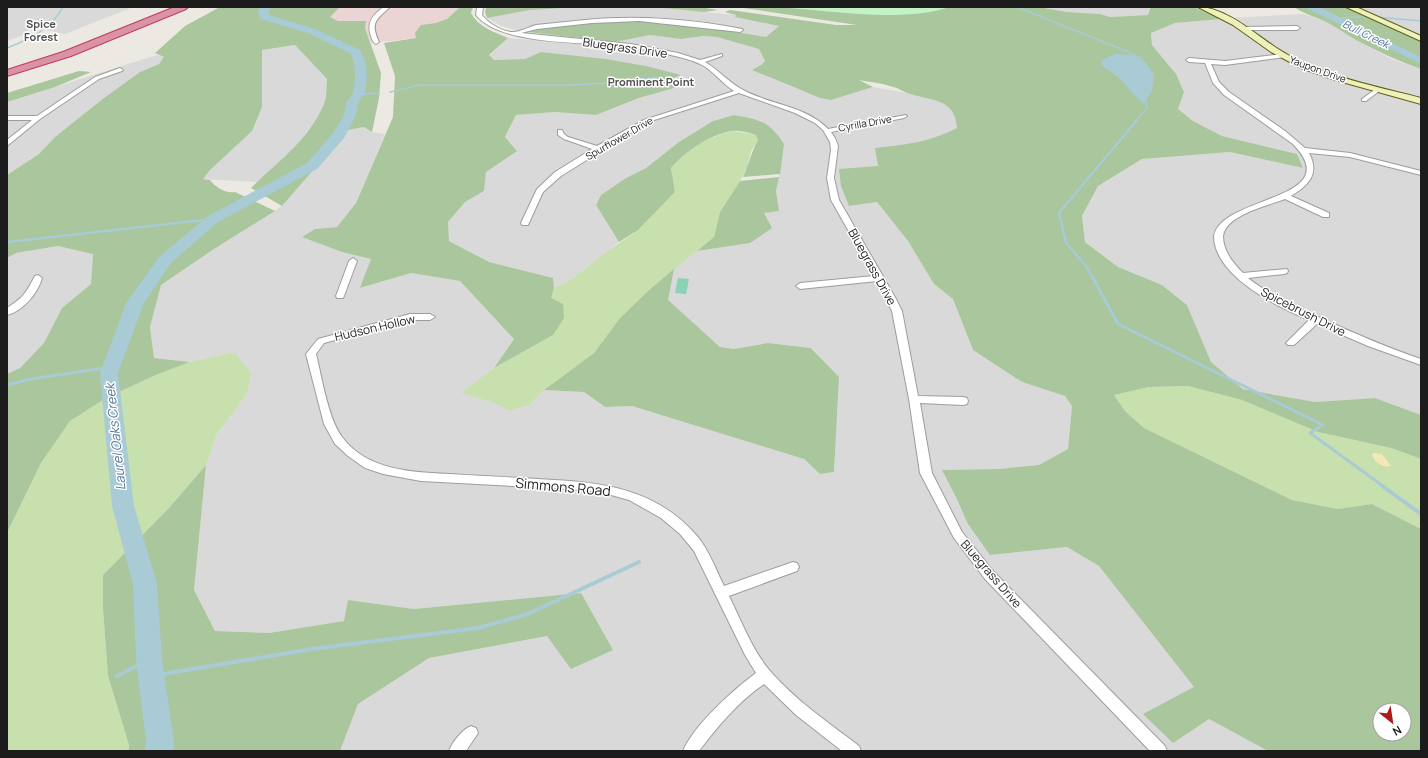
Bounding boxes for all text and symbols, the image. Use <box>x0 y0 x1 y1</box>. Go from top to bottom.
district label: Spice Forest <box>24 16 58 44</box>
water label: Bull Creek <box>1340 16 1394 52</box>
street label: Bluegrass Drive <box>582 33 668 62</box>
street label: Yaupon Drive <box>1288 52 1348 86</box>
district label: Prominent Point <box>608 74 695 89</box>
street label: Cyrilla Drive <box>837 111 893 135</box>
street label: Spurflower Drive <box>583 113 655 163</box>
street label: Bluegrass Drive <box>844 225 901 308</box>
street label: Spicebrush Drive <box>1258 283 1349 340</box>
street label: Hudson Hollow <box>333 310 417 345</box>
water label: Laurel Oaks Creek <box>100 380 130 491</box>
street label: Simmons Road <box>515 473 611 500</box>
street label: Bluegrass Drive <box>957 536 1026 611</box>
north arrow <box>1372 702 1412 742</box>
text: N <box>1390 723 1404 740</box>

